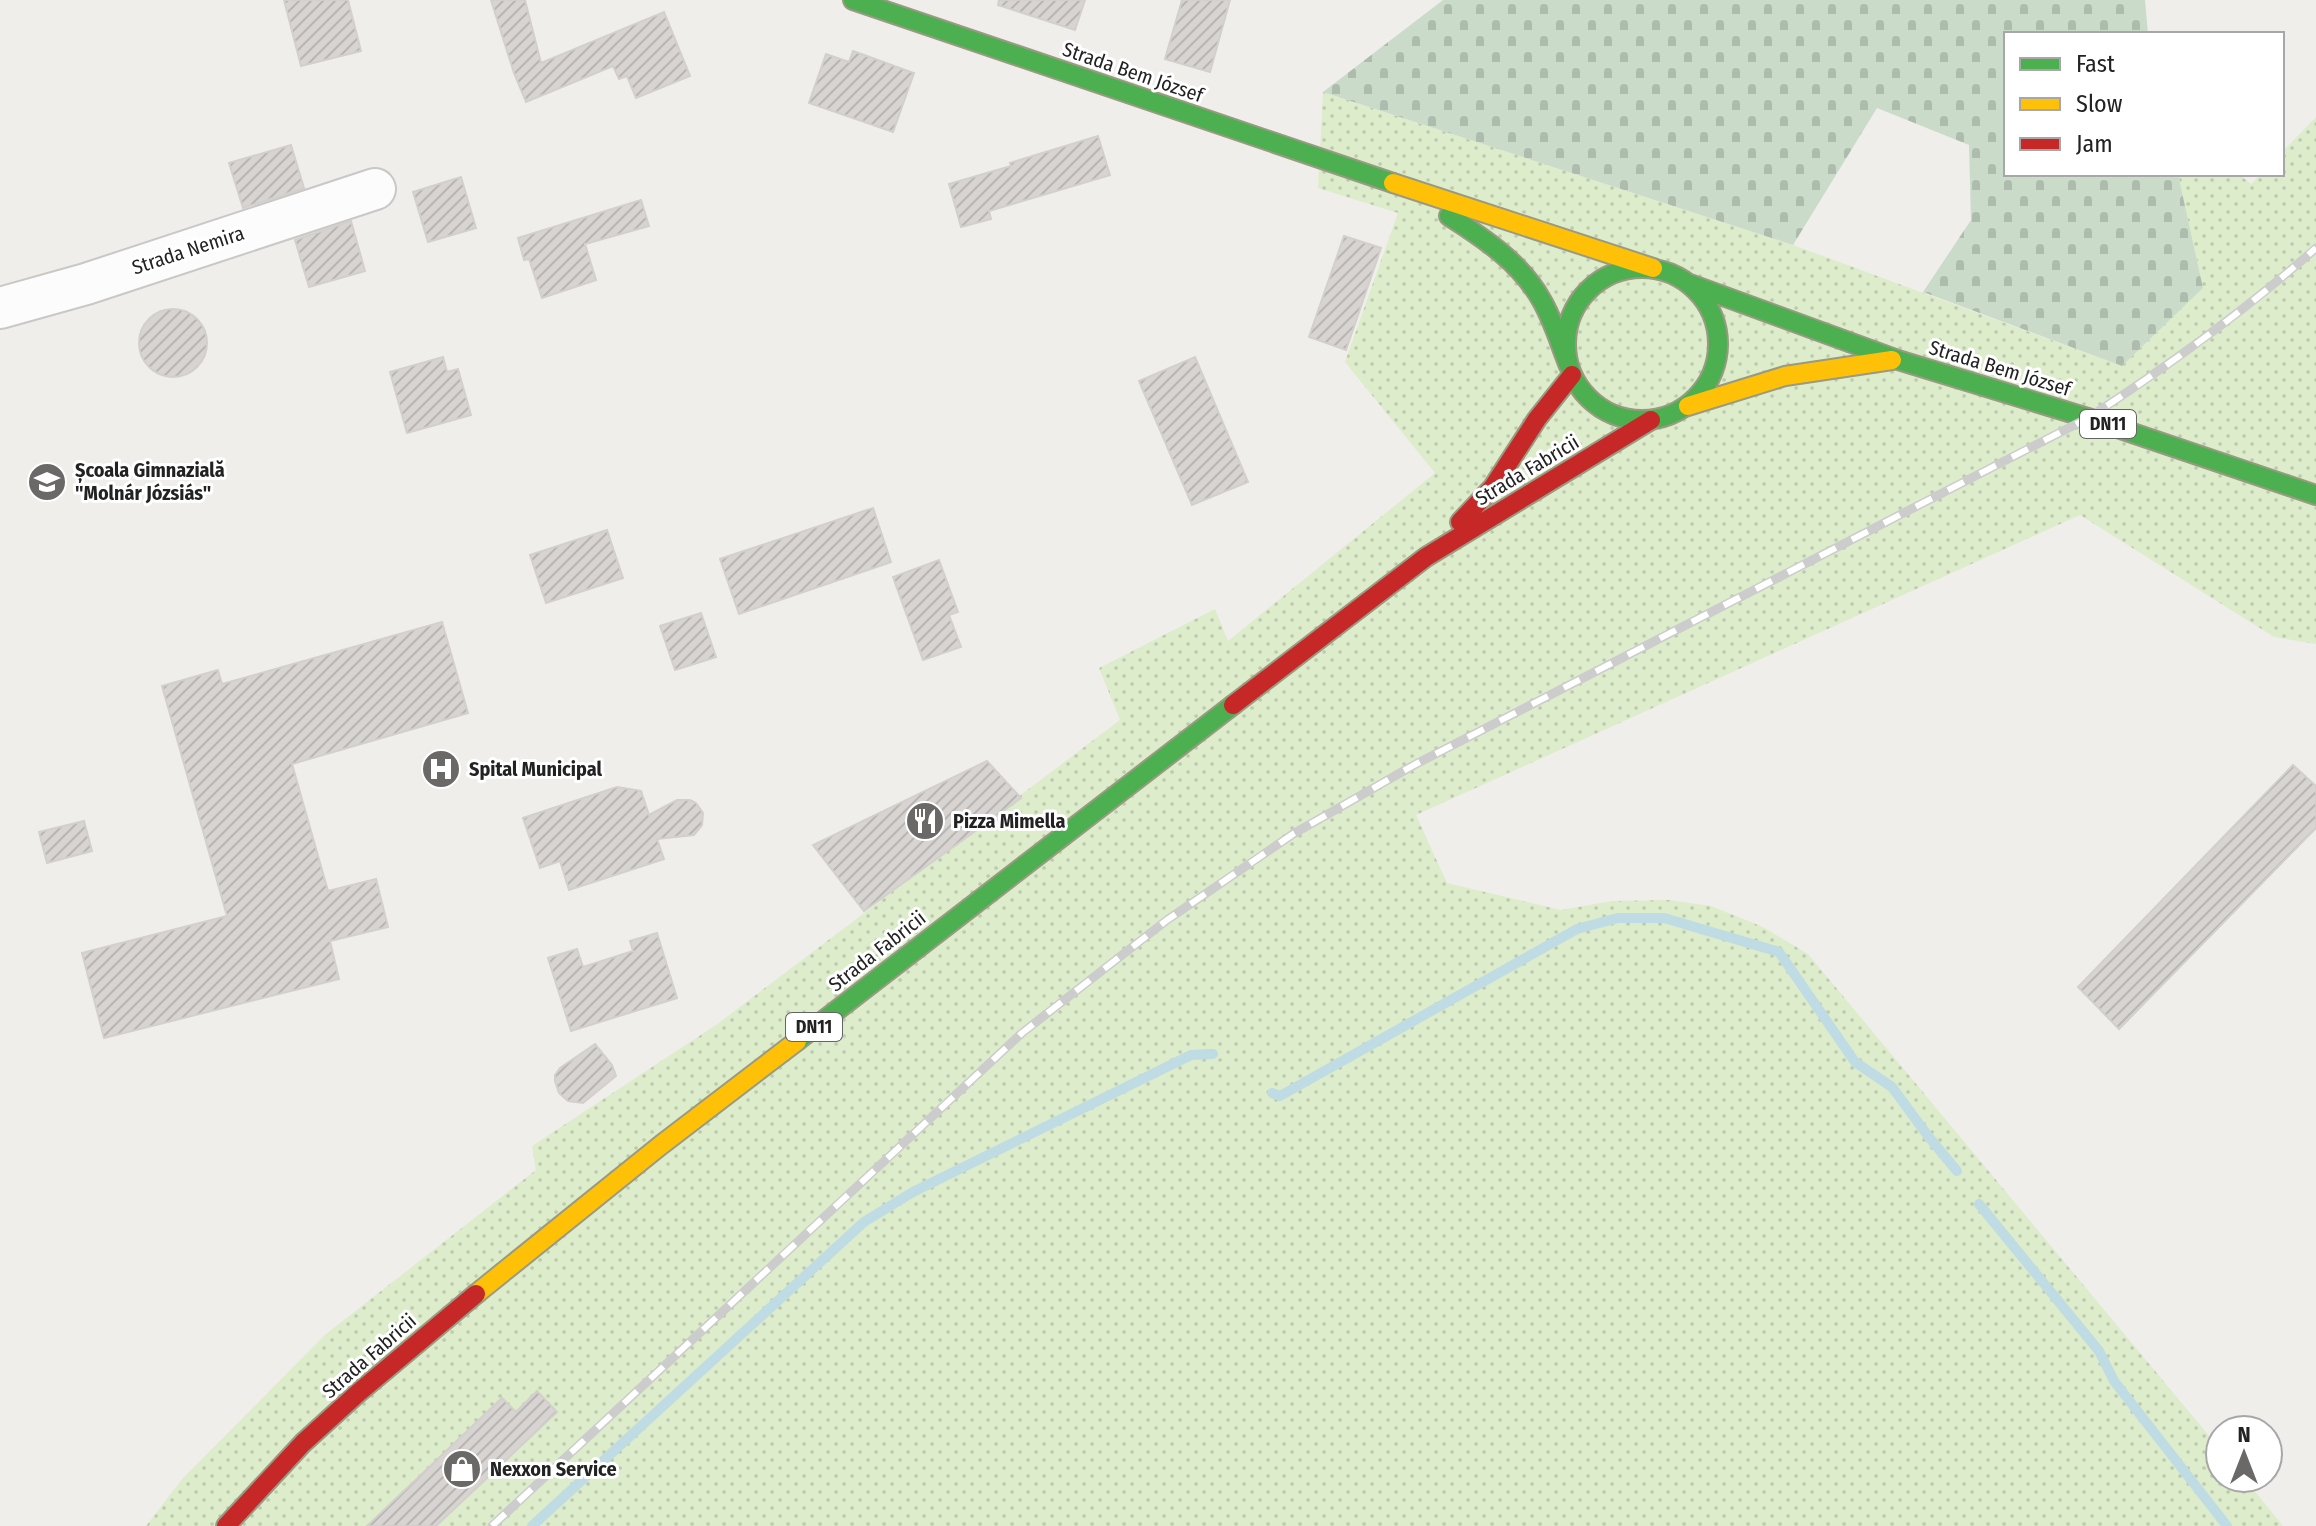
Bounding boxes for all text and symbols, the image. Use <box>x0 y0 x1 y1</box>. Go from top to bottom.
legend <box>2004 32 2284 176</box>
street label: Strada Bem József <box>1060 37 1208 108</box>
text: Fast <box>2076 50 2115 78</box>
text: Slow <box>2076 90 2123 118</box>
text: Jam <box>2076 130 2113 158</box>
street label: Strada Nemira <box>129 221 247 279</box>
street label: Strada Bem József <box>1926 335 2076 402</box>
road number: DN11 <box>2080 410 2136 438</box>
street label: Strada Fabricii <box>1471 430 1583 510</box>
place label: Școala Gimnazială "Molnár Józsiás" <box>75 458 225 505</box>
school or university icon: Școala Gimnazială "Molnár Józsiás" <box>26 461 68 503</box>
hospital icon: Spital Municipal <box>420 748 462 790</box>
place label: Spital Municipal <box>469 757 602 781</box>
restaurant icon: Pizza Mimella <box>904 800 946 842</box>
place label: Pizza Mimella <box>953 809 1065 833</box>
street label: Strada Fabricii <box>824 906 930 996</box>
road number: DN11 <box>786 1013 842 1041</box>
street label: Strada Fabricii <box>317 1309 421 1403</box>
north arrow <box>2204 1414 2284 1494</box>
text: N <box>2237 1421 2251 1448</box>
shop icon: Nexxon Service <box>441 1448 483 1490</box>
place label: Nexxon Service <box>490 1457 617 1481</box>

